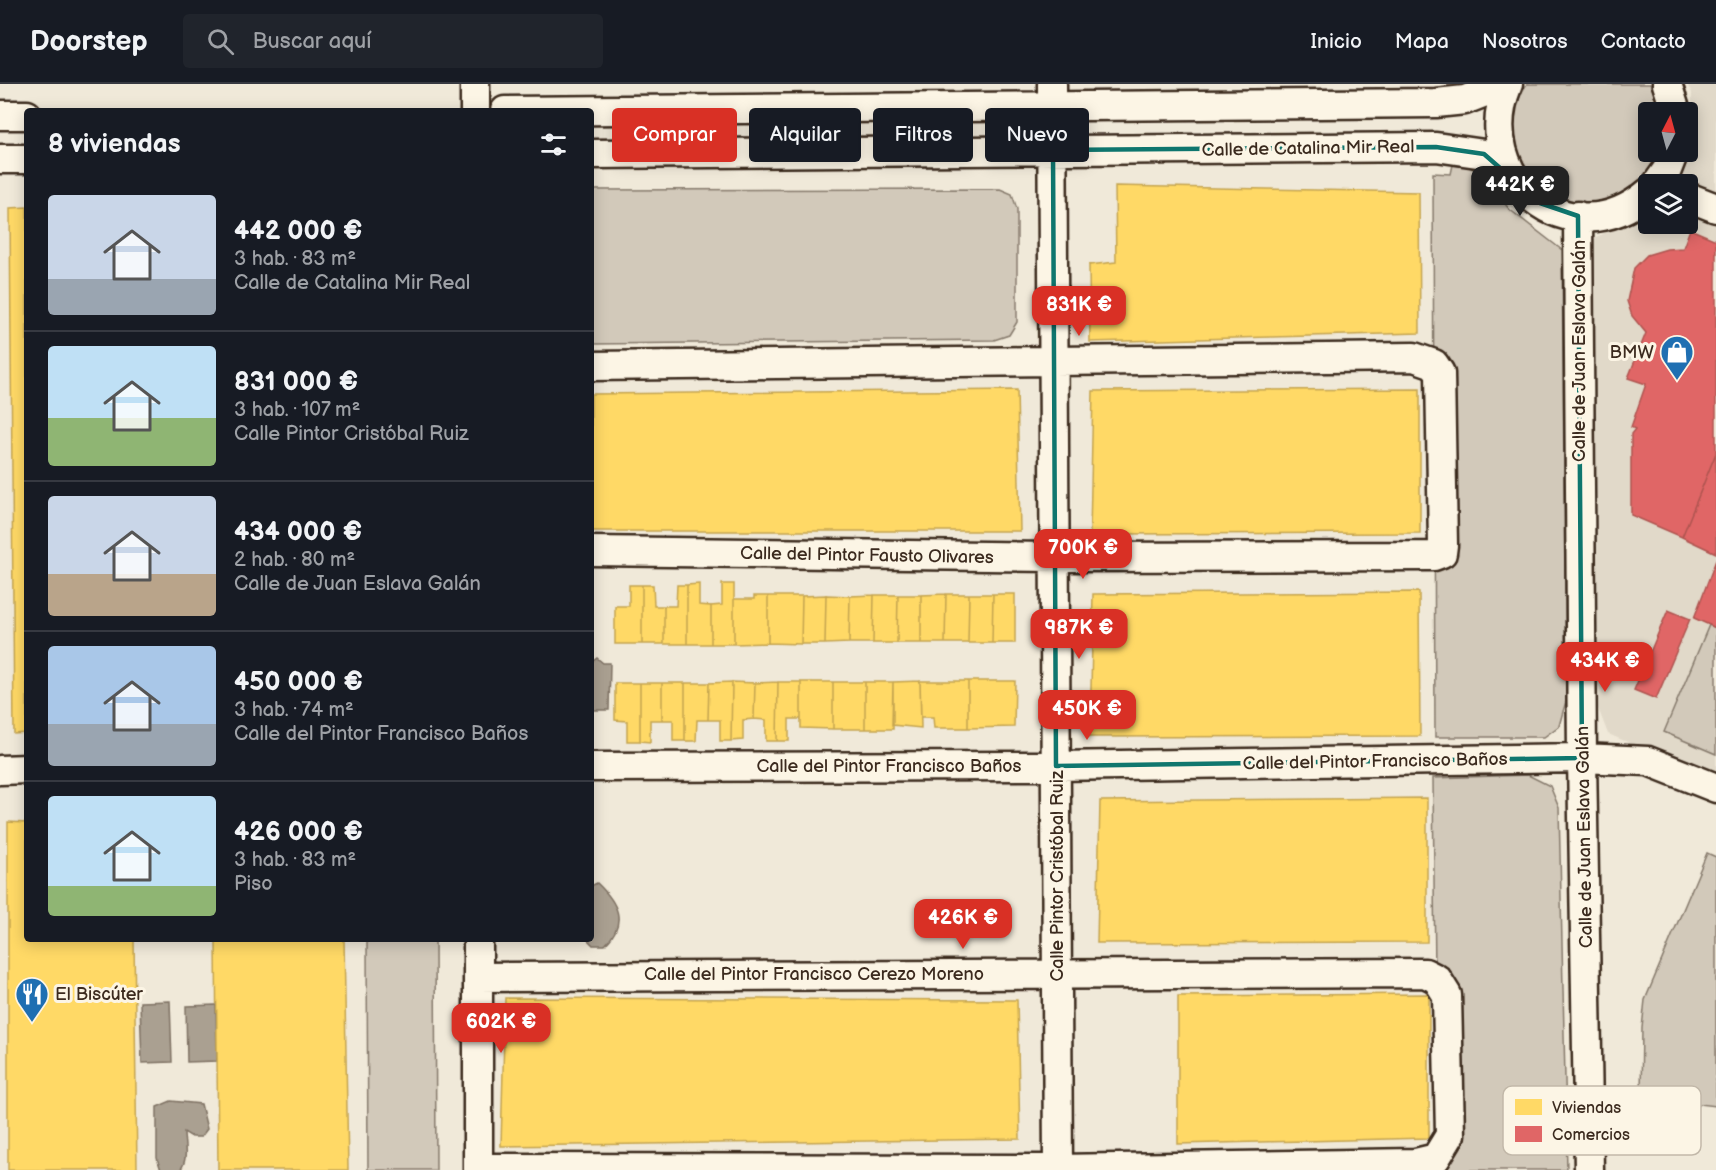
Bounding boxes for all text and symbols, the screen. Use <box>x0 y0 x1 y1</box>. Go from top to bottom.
search box <box>183 14 603 68</box>
text: Doorstep <box>30 25 147 58</box>
icon: search <box>204 25 237 58</box>
text: Buscar aquí <box>252 28 372 55</box>
text: Inicio <box>1311 29 1362 54</box>
text: Mapa <box>1395 29 1449 54</box>
text: Nosotros <box>1482 29 1568 54</box>
text: Contacto <box>1601 29 1686 54</box>
north arrow <box>1638 102 1698 162</box>
map controls <box>1638 102 1698 234</box>
chip: Comprar <box>612 108 737 162</box>
chip: Alquilar <box>749 108 861 162</box>
chip: Filtros <box>873 108 973 162</box>
chip: Nuevo <box>985 108 1089 162</box>
icon: filters <box>537 128 570 161</box>
text: 8 viviendas <box>48 129 180 160</box>
street label: Calle de Catalina Mir Real <box>1202 136 1414 161</box>
pin: 442K € <box>1471 166 1569 217</box>
text: 442K € <box>1485 173 1555 197</box>
button: layers <box>1638 174 1698 234</box>
text: 442 000 € <box>234 216 362 247</box>
icon: home <box>96 219 168 291</box>
street label: Calle de Juan Eslava Galán <box>1569 240 1590 462</box>
text: 3 hab. · 83 m² <box>234 247 356 271</box>
text: Calle de Catalina Mir Real <box>234 271 470 295</box>
pin: 831K € <box>1030 286 1128 337</box>
text: 831K € <box>1046 293 1112 317</box>
shop icon: BMW <box>1659 334 1695 381</box>
place label: BMW <box>1610 342 1655 363</box>
text: 831 000 € <box>234 367 358 398</box>
icon: home <box>96 370 168 442</box>
text: 3 hab. · 107 m² <box>234 398 360 422</box>
text: Calle Pintor Cristóbal Ruiz <box>234 422 469 446</box>
text: 434 000 € <box>234 517 362 548</box>
icon: home <box>96 520 168 592</box>
pin: 700K € <box>1034 529 1132 580</box>
text: 700K € <box>1048 536 1118 560</box>
street label: Calle del Pintor Fausto Olivares <box>740 543 994 568</box>
text: 2 hab. · 80 m² <box>234 548 355 572</box>
text: Calle de Juan Eslava Galán <box>234 572 481 596</box>
pin: 987K € <box>1030 609 1128 660</box>
text: 987K € <box>1045 616 1113 640</box>
pin: 434K € <box>1556 642 1654 693</box>
text: 434K € <box>1570 649 1640 673</box>
text: 450 000 € <box>234 667 363 698</box>
icon: home <box>96 670 168 742</box>
pin: 450K € <box>1038 690 1136 741</box>
text: 450K € <box>1052 697 1122 721</box>
text: 3 hab. · 74 m² <box>234 698 354 722</box>
text: Calle del Pintor Francisco Baños <box>234 722 528 746</box>
street label: Calle de Juan Eslava Galán <box>1572 726 1597 948</box>
street label: Calle del Pintor Francisco Baños <box>1242 749 1508 774</box>
street label: Calle del Pintor Francisco Baños <box>757 756 1022 777</box>
street label: Calle Pintor Cristóbal Ruiz <box>1047 770 1068 982</box>
text: 426 000 € <box>234 817 363 848</box>
icon: home <box>96 820 168 892</box>
text: 3 hab. · 83 m² <box>234 848 356 872</box>
text: Piso <box>234 872 273 896</box>
pin: 426K € <box>914 899 1012 950</box>
text: 426K € <box>928 906 998 930</box>
street label: Calle del Pintor Francisco Cerezo Moreno <box>644 964 984 985</box>
restaurant icon: El Biscúter <box>14 976 50 1023</box>
place label: El Biscúter <box>55 984 143 1005</box>
pin: 602K € <box>452 1003 550 1054</box>
text: 602K € <box>466 1010 536 1034</box>
legend <box>1503 1086 1701 1155</box>
text: Viviendas <box>1552 1099 1621 1118</box>
text: Comercios <box>1552 1126 1630 1145</box>

